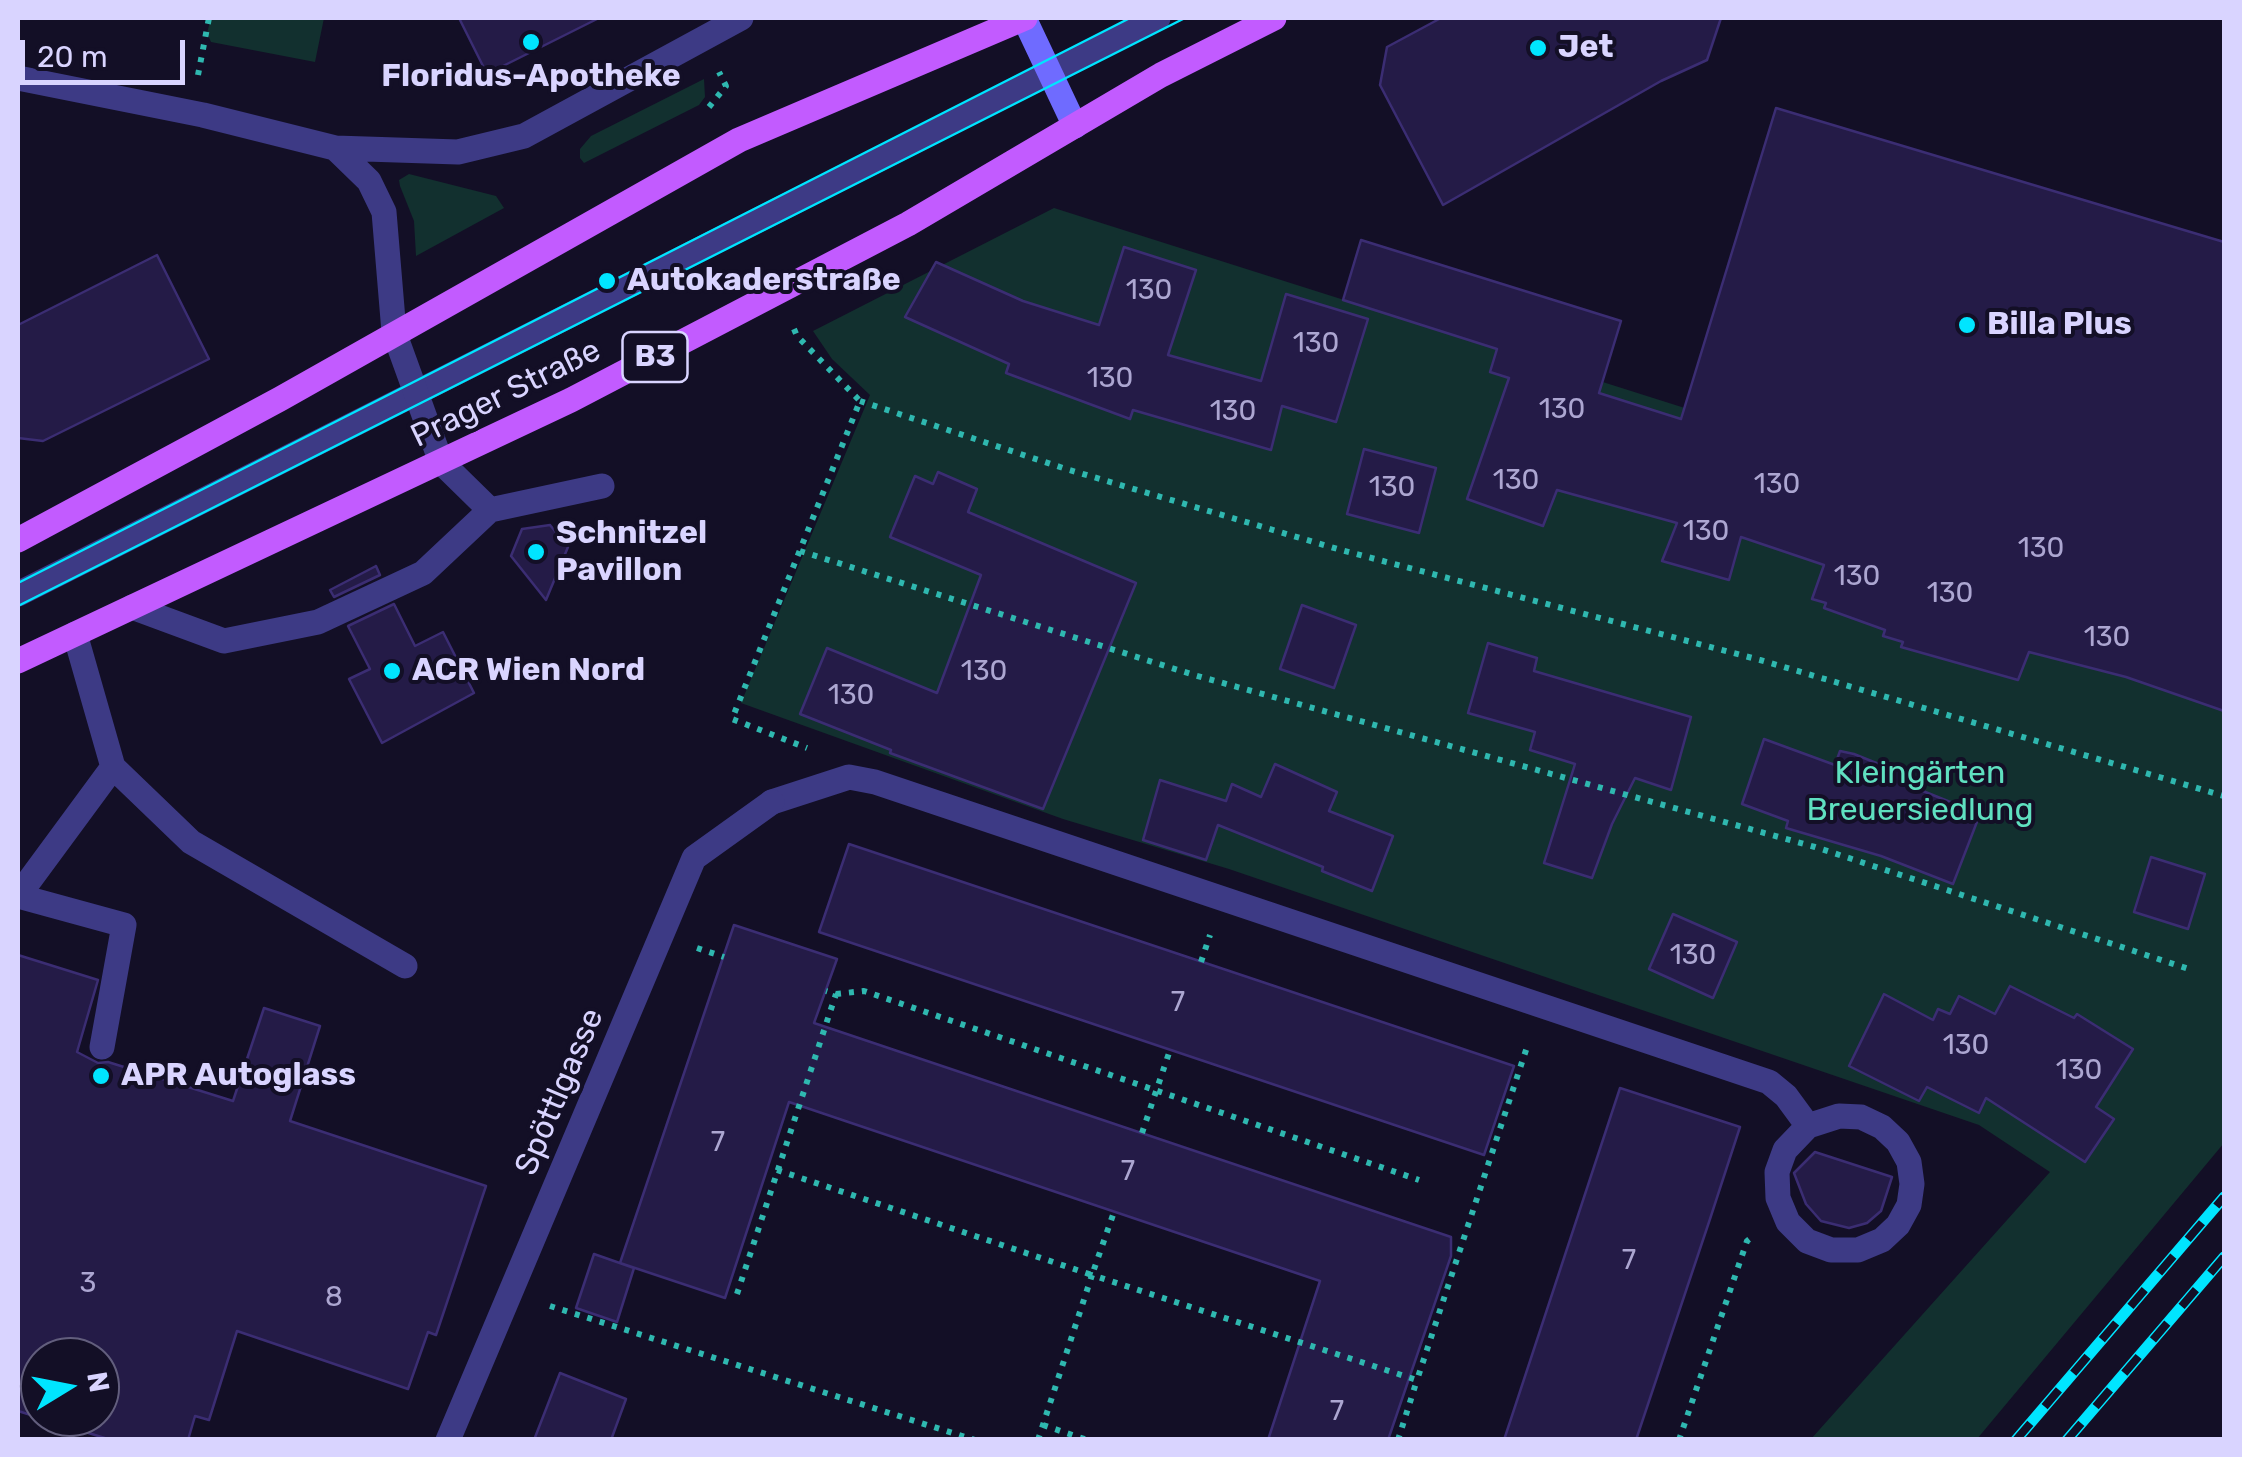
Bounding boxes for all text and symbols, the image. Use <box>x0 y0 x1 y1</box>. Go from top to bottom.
scale bar <box>25 20 190 82</box>
place label: Jet <box>1558 29 1613 67</box>
marker: Floridus-Apotheke <box>520 31 542 53</box>
marker: Jet <box>1527 37 1549 59</box>
text: 20 m <box>37 39 108 75</box>
place label: Floridus-Apotheke <box>381 58 681 96</box>
place label: Autokaderstraße <box>627 262 901 300</box>
marker: Autokaderstraße <box>596 270 618 292</box>
house number: 130 <box>1126 274 1172 308</box>
place label: Billa Plus <box>1987 306 2132 344</box>
marker: Billa Plus <box>1956 314 1978 336</box>
house number: 130 <box>1293 327 1339 361</box>
street label: Prager Straße <box>405 332 607 456</box>
road number: B3 <box>622 332 688 382</box>
house number: 130 <box>1087 362 1133 396</box>
house number: 130 <box>1539 393 1585 427</box>
house number: 130 <box>1210 395 1256 429</box>
house number: 130 <box>1493 464 1539 498</box>
house number: 130 <box>1754 468 1800 502</box>
house number: 130 <box>1369 471 1415 505</box>
place label: Schnitzel Pavillon <box>556 515 707 590</box>
house number: 130 <box>1683 515 1729 549</box>
house number: 130 <box>2018 532 2064 566</box>
marker: Schnitzel Pavillon <box>525 541 547 563</box>
house number: 130 <box>1834 560 1880 594</box>
house number: 130 <box>1927 577 1973 611</box>
house number: 130 <box>2084 621 2130 655</box>
place label: ACR Wien Nord <box>412 652 645 690</box>
house number: 130 <box>961 655 1007 689</box>
marker: ACR Wien Nord <box>381 660 403 682</box>
house number: 130 <box>828 679 874 713</box>
park label: Kleingärten Breuersiedlung <box>1806 755 2034 830</box>
house number: 130 <box>1670 939 1716 973</box>
house number: 7 <box>1171 986 1185 1020</box>
street label: Spöttlgasse <box>508 1003 612 1181</box>
house number: 130 <box>1943 1029 1989 1063</box>
house number: 130 <box>2056 1054 2102 1088</box>
place label: APR Autoglass <box>121 1057 356 1095</box>
marker: APR Autoglass <box>90 1065 112 1087</box>
house number: 7 <box>711 1126 725 1160</box>
house number: 7 <box>1121 1155 1135 1189</box>
house number: 7 <box>1622 1244 1636 1278</box>
house number: 3 <box>80 1267 96 1301</box>
house number: 8 <box>325 1281 343 1315</box>
north arrow <box>20 1337 120 1437</box>
text: N <box>80 1369 116 1395</box>
house number: 7 <box>1330 1395 1344 1429</box>

